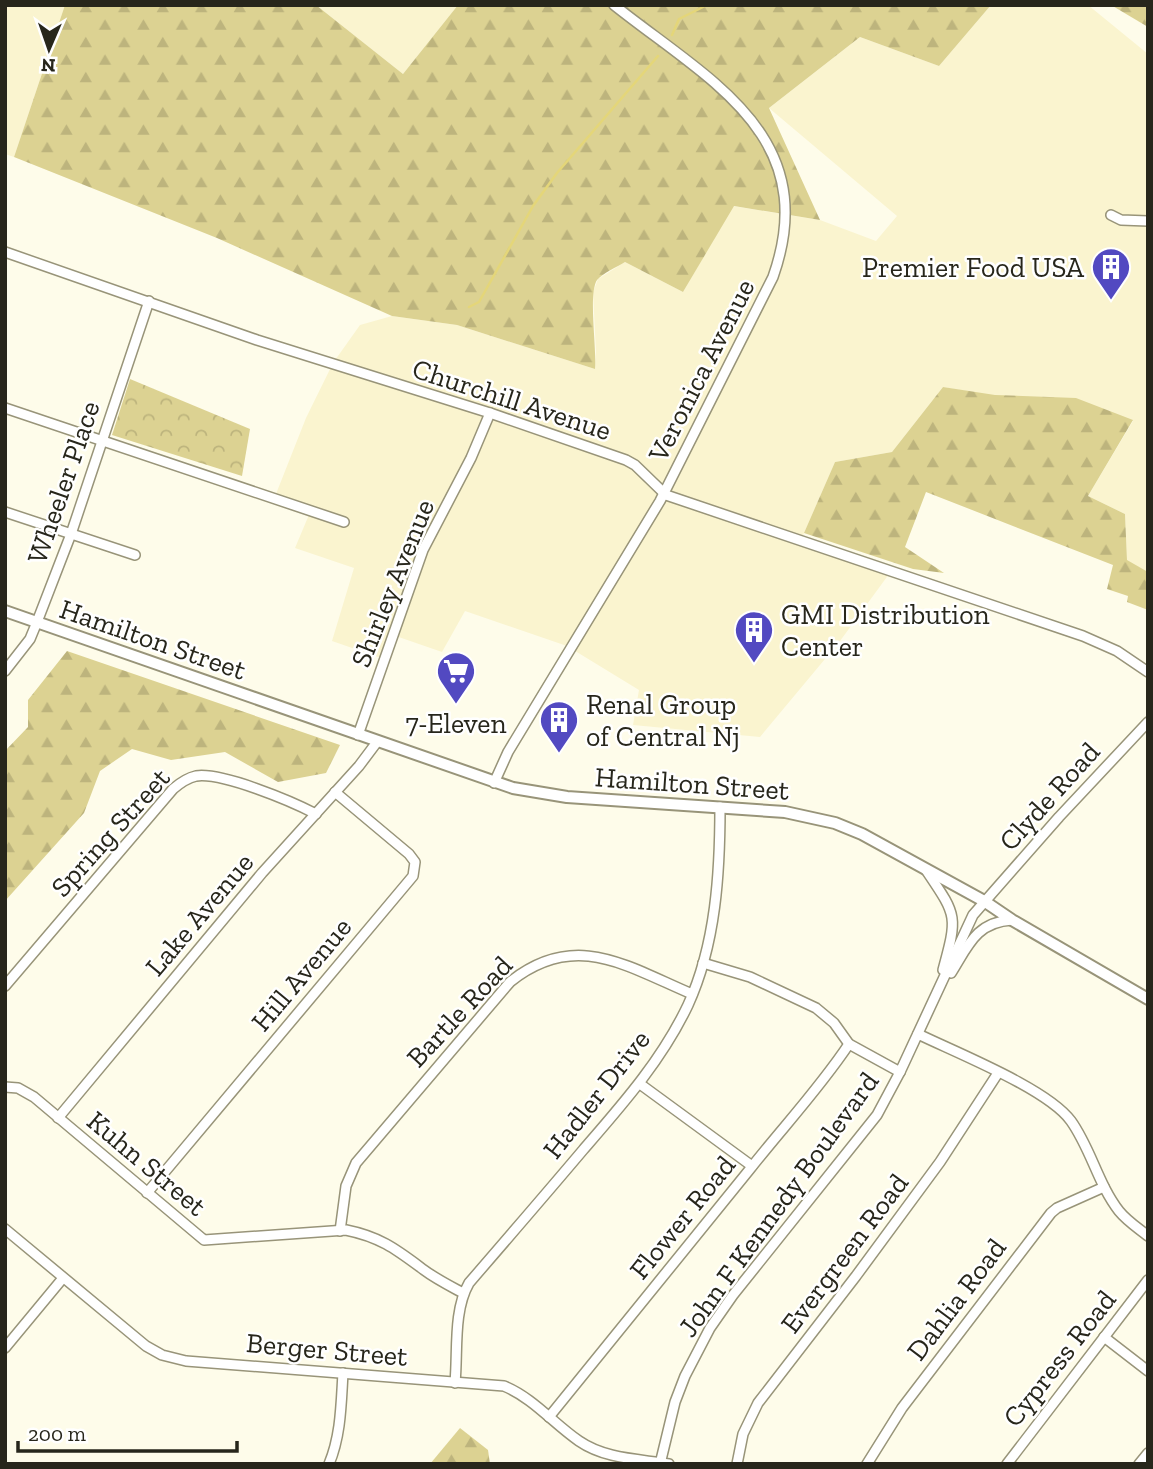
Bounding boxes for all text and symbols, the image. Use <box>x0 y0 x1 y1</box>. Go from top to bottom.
north arrow <box>14 14 84 84</box>
text: N <box>41 54 56 77</box>
building icon: Premier Food USA <box>1090 246 1132 301</box>
place label: Premier Food USA <box>862 251 1085 284</box>
street label: Veronica Avenue <box>641 274 762 468</box>
street label: Churchill Avenue <box>408 352 615 447</box>
street label: Wheeler Place <box>20 397 107 568</box>
street label: Shirley Avenue <box>344 494 441 672</box>
street label: Hamilton Street <box>55 592 251 687</box>
place label: GMI Distribution Center <box>781 598 990 663</box>
building icon: GMI Distribution Center <box>733 609 775 664</box>
supermarket icon: 7-Eleven <box>435 650 477 705</box>
place label: Renal Group of Central Nj <box>586 688 740 753</box>
building icon: Renal Group of Central Nj <box>538 699 580 754</box>
place label: 7-Eleven <box>405 707 507 740</box>
street label: Clyde Road <box>992 735 1107 857</box>
street label: Hamilton Street <box>594 760 791 807</box>
street label: Spring Street <box>44 761 177 903</box>
street label: Lake Avenue <box>138 846 260 982</box>
street label: Hill Avenue <box>244 911 358 1038</box>
street label: Bartle Road <box>400 949 519 1074</box>
street label: Hadler Drive <box>536 1023 657 1165</box>
street label: John F Kennedy Boulevard <box>671 1066 885 1343</box>
street label: Kuhn Street <box>80 1104 213 1223</box>
street label: Flower Road <box>623 1149 742 1286</box>
street label: Evergreen Road <box>774 1167 915 1340</box>
street label: Dahlia Road <box>900 1232 1013 1367</box>
street label: Cypress Road <box>996 1284 1123 1433</box>
street label: Berger Street <box>245 1326 410 1373</box>
scale bar <box>18 1410 236 1454</box>
text: 200 m <box>28 1421 86 1446</box>

